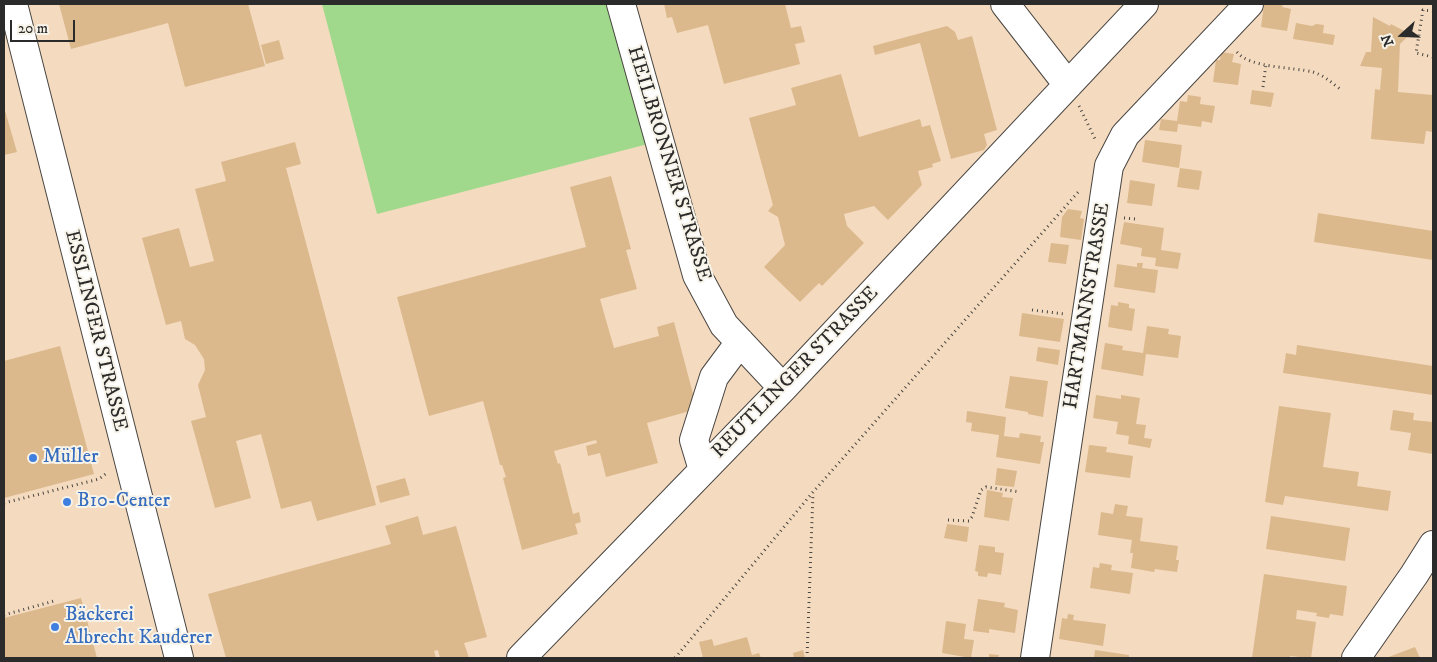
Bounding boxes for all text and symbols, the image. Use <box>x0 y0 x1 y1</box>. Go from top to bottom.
scale bar <box>12 10 78 42</box>
north arrow <box>1377 10 1427 60</box>
text: 20 m <box>18 19 48 38</box>
text: N <box>1377 32 1398 49</box>
street label: HEILBRONNER STRASSE <box>621 44 715 284</box>
street label: HARTMANNSTRASSE <box>1060 201 1116 411</box>
street label: ESSLINGER STRASSE <box>58 228 132 434</box>
street label: REUTLINGER STRASSE <box>708 282 884 464</box>
place label: Müller <box>43 446 98 470</box>
marker: Müller <box>27 452 39 464</box>
place label: B10-Center <box>77 490 170 514</box>
marker: B10-Center <box>61 496 73 508</box>
place label: Bäckerei Albrecht Kauderer <box>65 604 212 651</box>
marker: Bäckerei Albrecht Kauderer <box>49 621 61 633</box>

